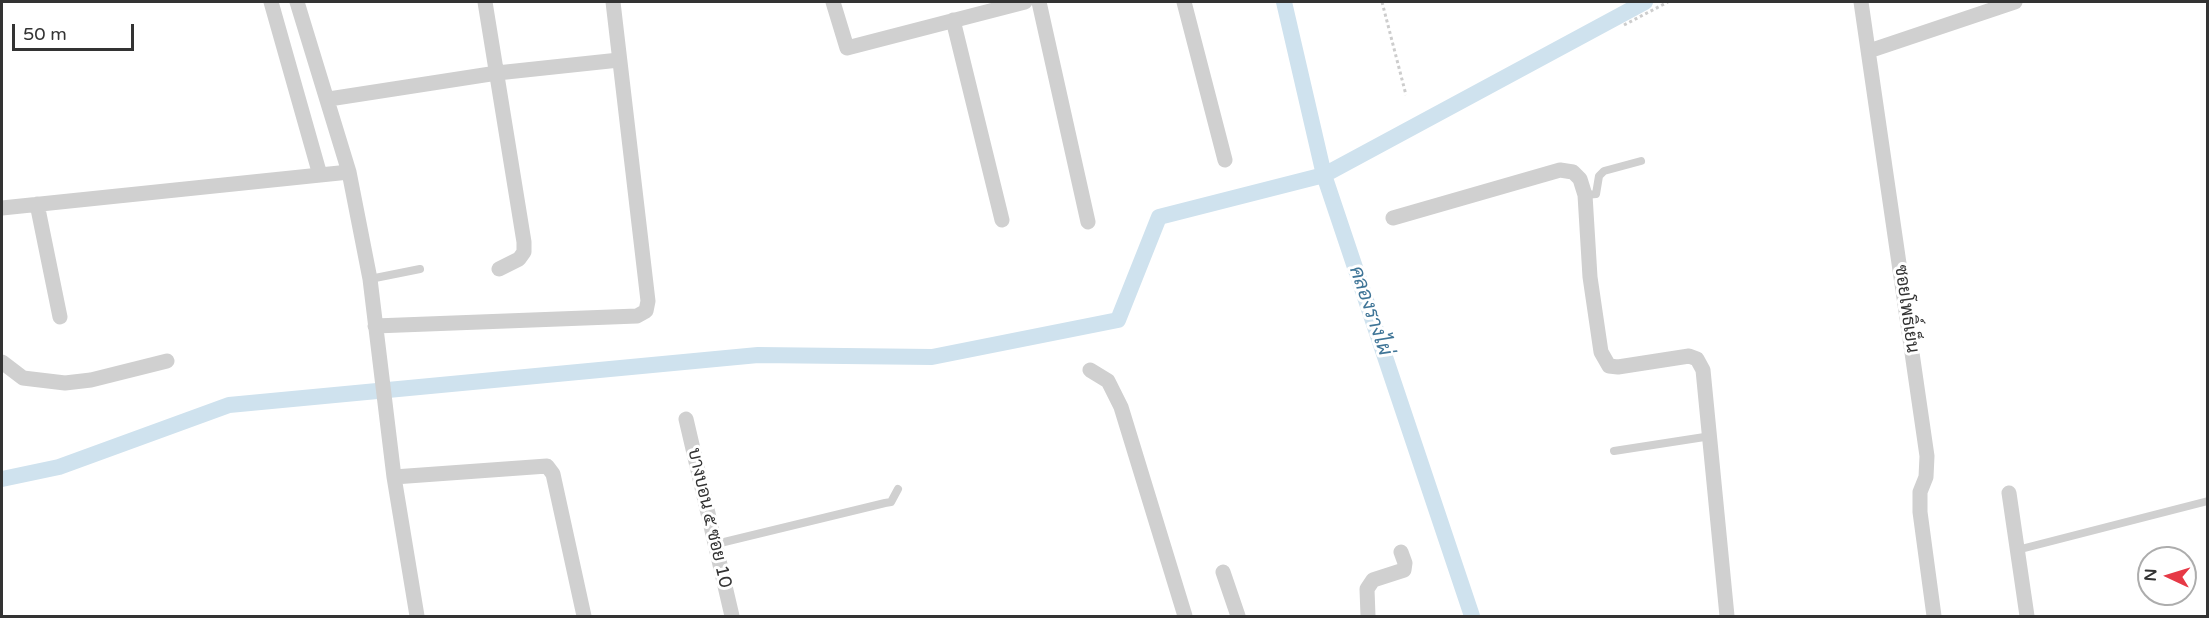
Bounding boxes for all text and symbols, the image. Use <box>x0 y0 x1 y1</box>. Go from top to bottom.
scale bar <box>15 12 136 50</box>
text: 50 m <box>23 23 67 45</box>
water label: คลองรางไผ่ <box>1343 263 1397 359</box>
street label: ซอยโพธิ์เย็น <box>1889 264 1923 354</box>
street label: บางบอน ๕ ซอย 10 <box>682 446 736 590</box>
north arrow <box>2137 546 2197 606</box>
text: N <box>2141 568 2161 582</box>

